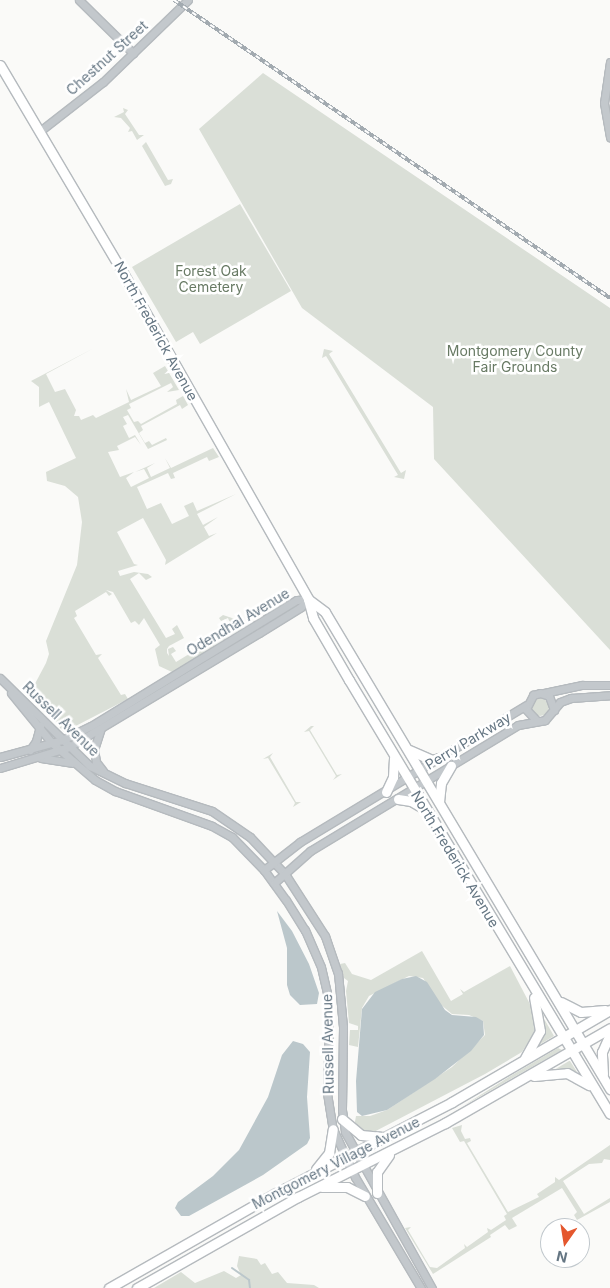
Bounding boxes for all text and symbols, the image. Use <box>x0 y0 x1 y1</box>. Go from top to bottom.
street label: Chestnut Street <box>63 17 151 99</box>
street label: North Frederick Avenue <box>111 258 201 404</box>
park label: Forest Oak Cemetery <box>175 263 247 296</box>
park label: Montgomery County Fair Grounds <box>447 343 583 376</box>
street label: Odendhal Avenue <box>184 585 292 659</box>
street label: Russell Avenue <box>19 678 103 760</box>
street label: Perry Parkway <box>422 709 514 773</box>
street label: North Frederick Avenue <box>407 788 503 930</box>
street label: Russell Avenue <box>319 994 337 1094</box>
street label: Montgomery Village Avenue <box>249 1113 423 1213</box>
north arrow <box>540 1218 590 1268</box>
text: N <box>555 1248 569 1267</box>

